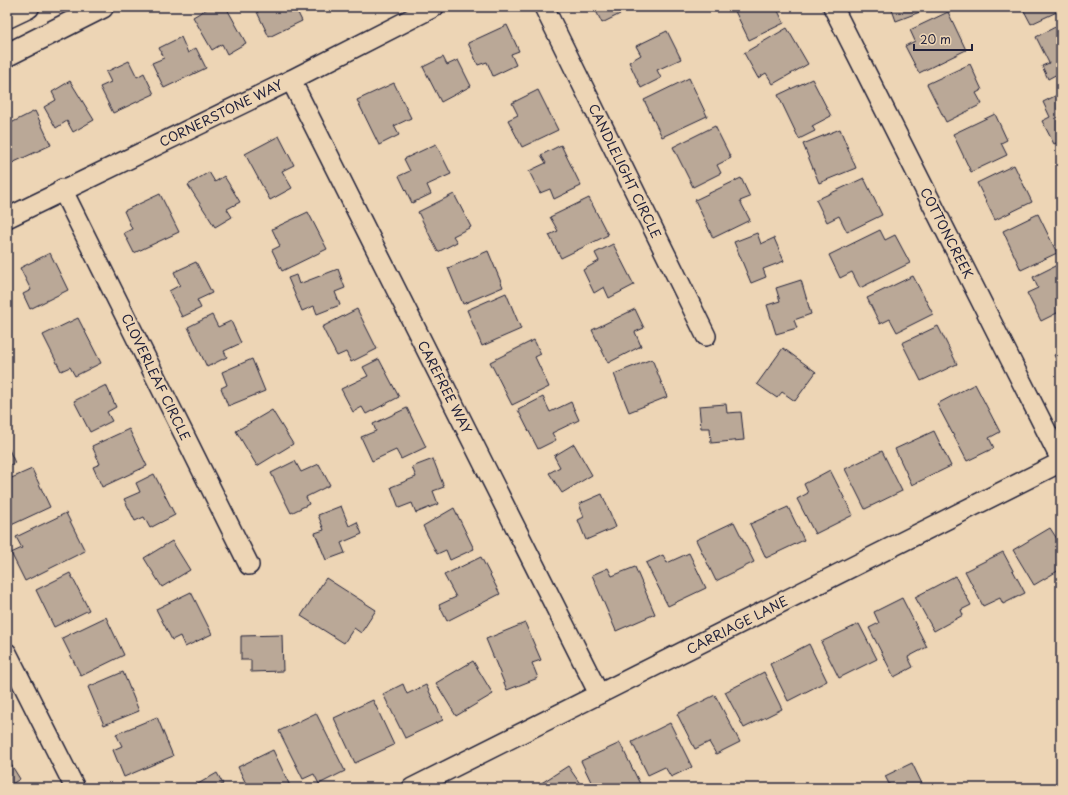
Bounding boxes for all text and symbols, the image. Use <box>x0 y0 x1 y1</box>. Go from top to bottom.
scale bar <box>914 26 972 52</box>
text: 20 m <box>920 30 951 48</box>
street label: CORNERSTONE WAY <box>156 74 286 151</box>
street label: CANDLELIGHT CIRCLE <box>584 100 666 241</box>
street label: COTTONCREEK <box>916 184 979 282</box>
street label: CLOVERLEAF CIRCLE <box>117 310 196 444</box>
street label: CAREFREE WAY <box>414 337 477 437</box>
street label: CARRIAGE LANE <box>683 591 791 658</box>

